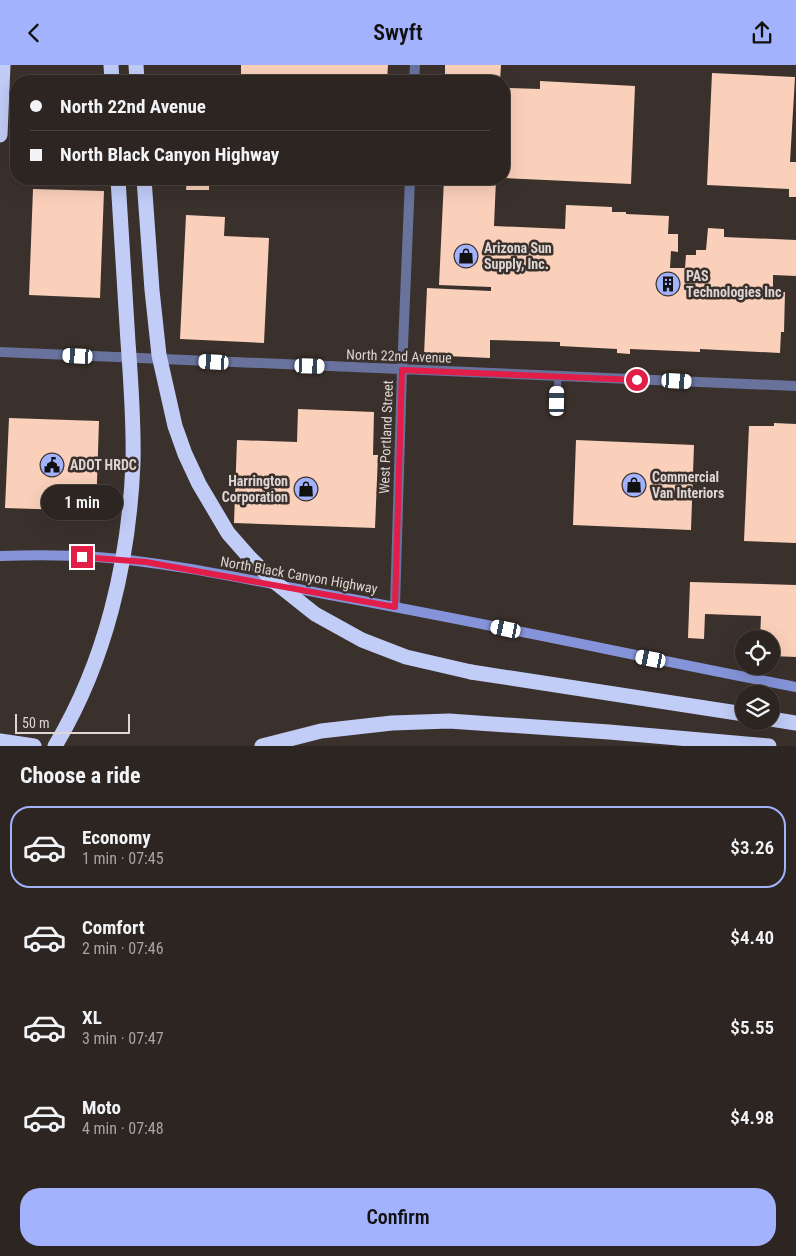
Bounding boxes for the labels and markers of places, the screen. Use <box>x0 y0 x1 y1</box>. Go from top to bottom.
place label: Arizona Sun Supply, Inc. <box>484 240 552 272</box>
shop icon: Arizona Sun Supply, Inc. <box>453 243 479 269</box>
place label: PAS Technologies Inc <box>686 268 782 300</box>
building icon: PAS Technologies Inc <box>655 271 681 297</box>
public building icon: ADOT HRDC <box>39 452 65 478</box>
place label: ADOT HRDC <box>70 457 137 473</box>
place label: Commercial Van Interiors <box>652 469 724 501</box>
shop icon: Commercial Van Interiors <box>621 472 647 498</box>
place label: Harrington Corporation <box>222 473 288 505</box>
shop icon: Harrington Corporation <box>293 476 319 502</box>

